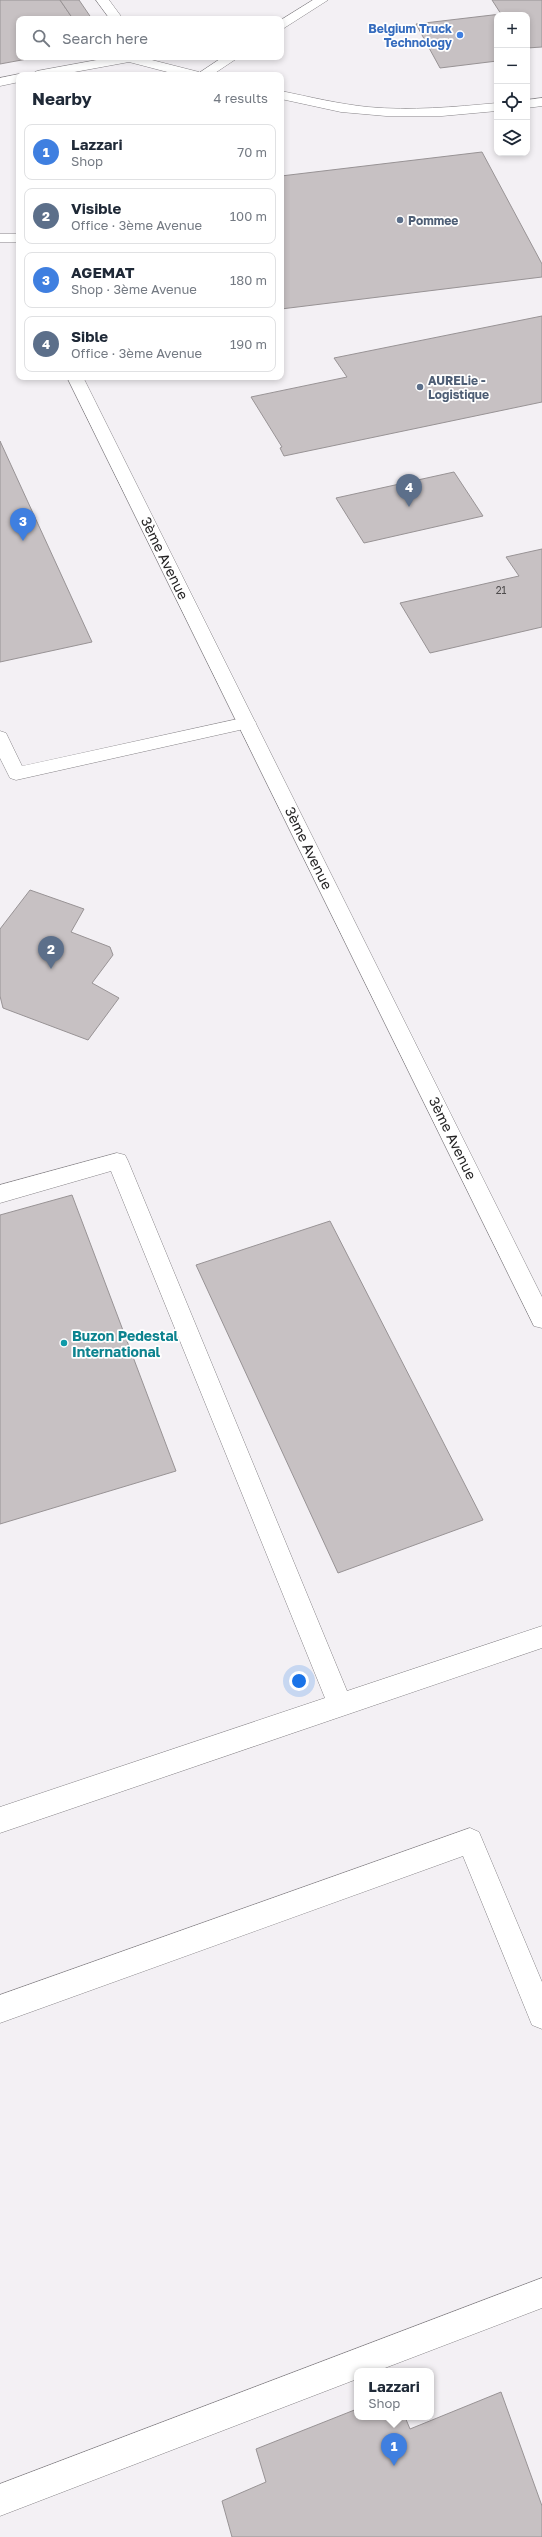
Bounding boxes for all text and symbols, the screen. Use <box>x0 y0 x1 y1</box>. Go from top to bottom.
map controls <box>494 12 530 156</box>
button: + <box>494 12 530 48</box>
search box <box>16 16 284 60</box>
place label: Belgium Truck Technology <box>368 21 453 50</box>
icon: search <box>30 27 52 49</box>
text: Search here <box>62 29 148 47</box>
marker: Belgium Truck Technology <box>455 30 465 40</box>
button: − <box>494 48 530 84</box>
button: locate <box>494 84 530 120</box>
text: Nearby <box>32 88 92 109</box>
text: 4 results <box>214 90 268 106</box>
button: layers <box>494 120 530 156</box>
text: Lazzari <box>71 135 123 153</box>
text: 1 <box>43 144 49 160</box>
text: 70 m <box>237 144 267 160</box>
text: Shop <box>71 153 103 169</box>
text: Visible <box>71 199 121 217</box>
text: 2 <box>42 208 50 224</box>
text: 100 m <box>230 208 267 224</box>
place label: Pommee <box>408 213 458 228</box>
marker: Pommee <box>395 215 405 225</box>
text: Office · 3ème Avenue <box>71 217 202 233</box>
text: AGEMAT <box>71 263 134 281</box>
text: 3 <box>42 272 50 288</box>
text: 180 m <box>230 272 267 288</box>
text: Shop · 3ème Avenue <box>71 281 197 297</box>
text: Sible <box>71 327 108 345</box>
text: 4 <box>42 336 50 352</box>
text: 190 m <box>230 336 267 352</box>
text: Office · 3ème Avenue <box>71 345 202 361</box>
place label: AURELie - Logistique <box>428 373 489 402</box>
marker: AURELie - Logistique <box>415 382 425 392</box>
pin: 4 <box>396 474 422 507</box>
pin: 3 <box>10 508 36 541</box>
street label: 3ème Avenue <box>138 514 192 602</box>
house number: 21 <box>496 584 506 596</box>
street label: 3ème Avenue <box>282 804 336 892</box>
pin: 2 <box>38 936 64 969</box>
street label: 3ème Avenue <box>426 1094 480 1182</box>
place label: Buzon Pedestal International <box>72 1327 179 1360</box>
marker: Buzon Pedestal International <box>59 1338 69 1348</box>
your location <box>289 1671 309 1691</box>
popup <box>354 2368 434 2420</box>
text: Lazzari <box>368 2377 420 2395</box>
text: Shop <box>368 2395 400 2411</box>
pin: 1 <box>381 2433 407 2466</box>

